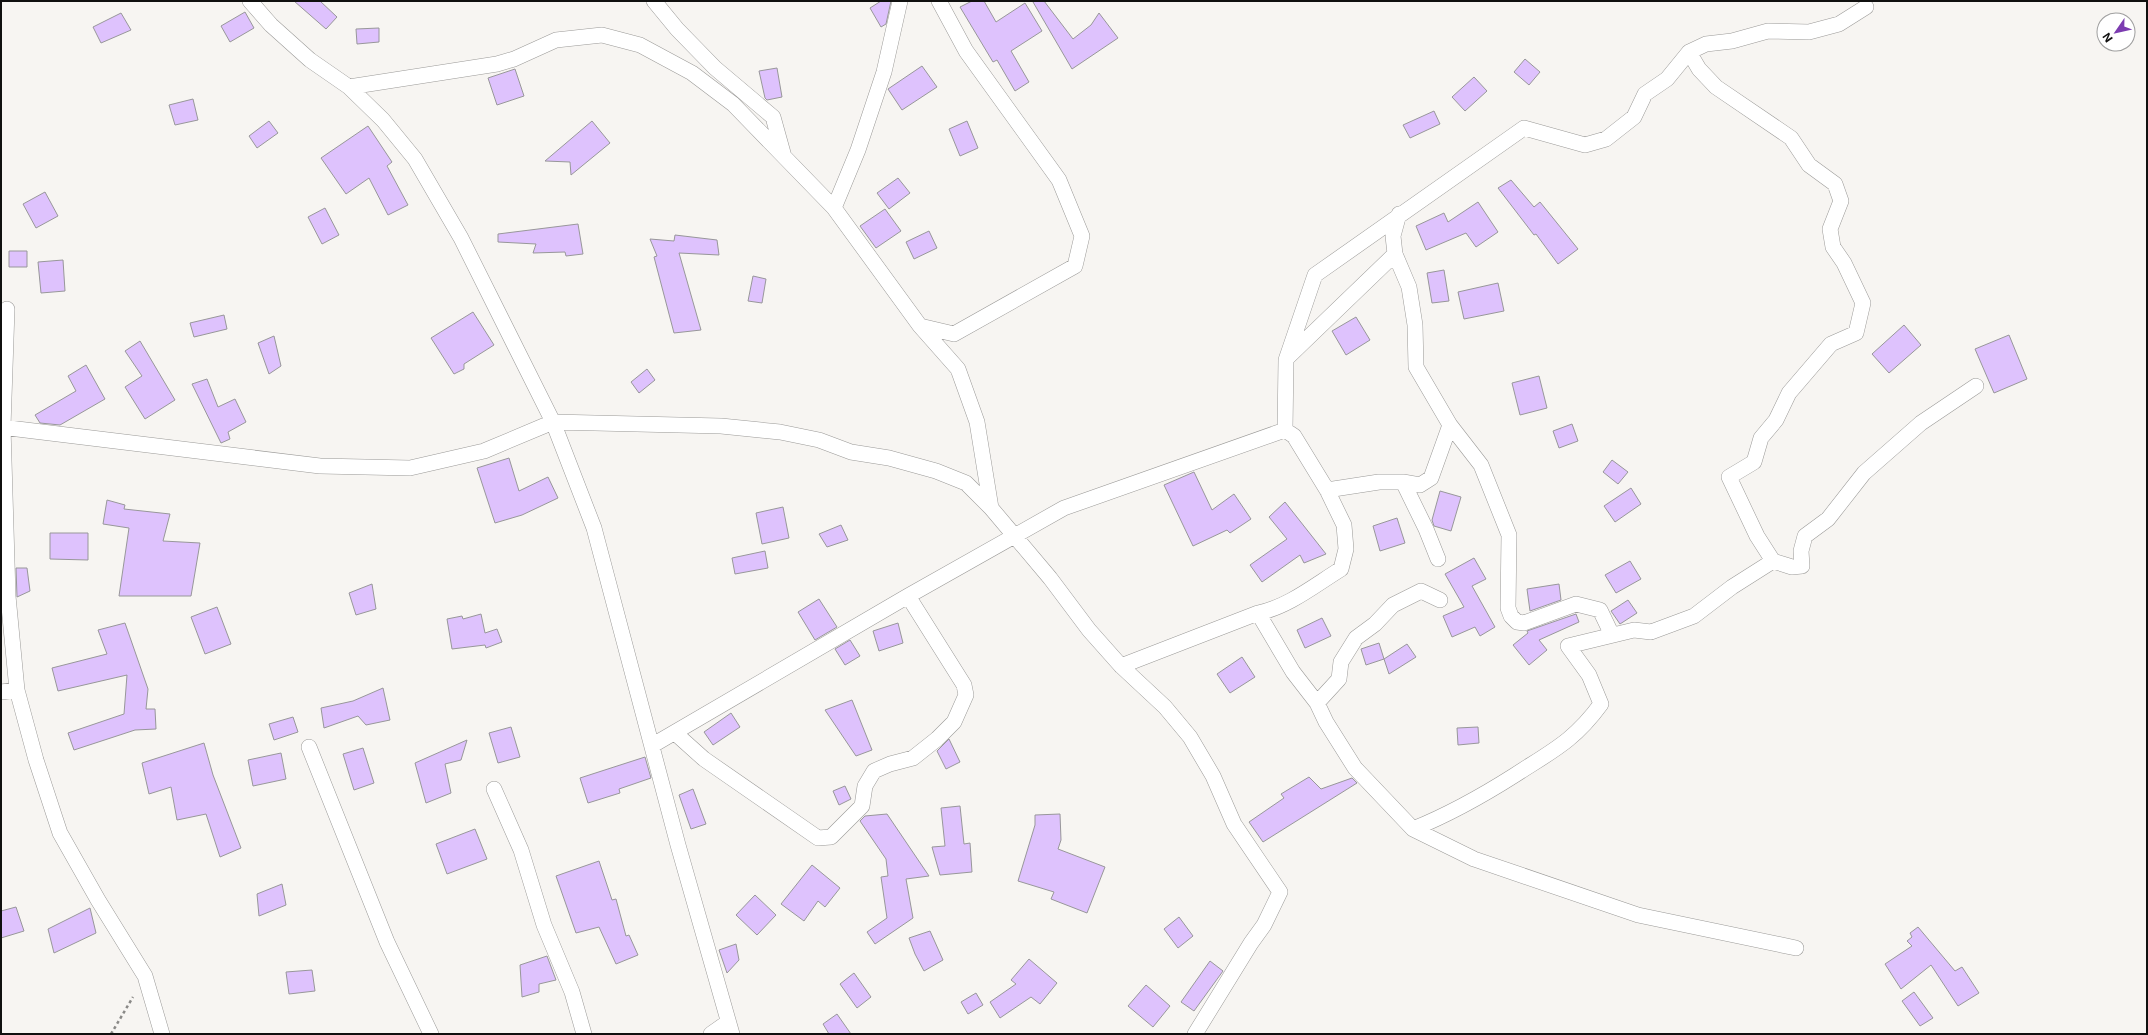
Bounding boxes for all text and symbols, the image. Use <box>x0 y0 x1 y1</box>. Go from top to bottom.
north arrow <box>2096 12 2136 52</box>
text: N <box>2100 30 2116 45</box>

